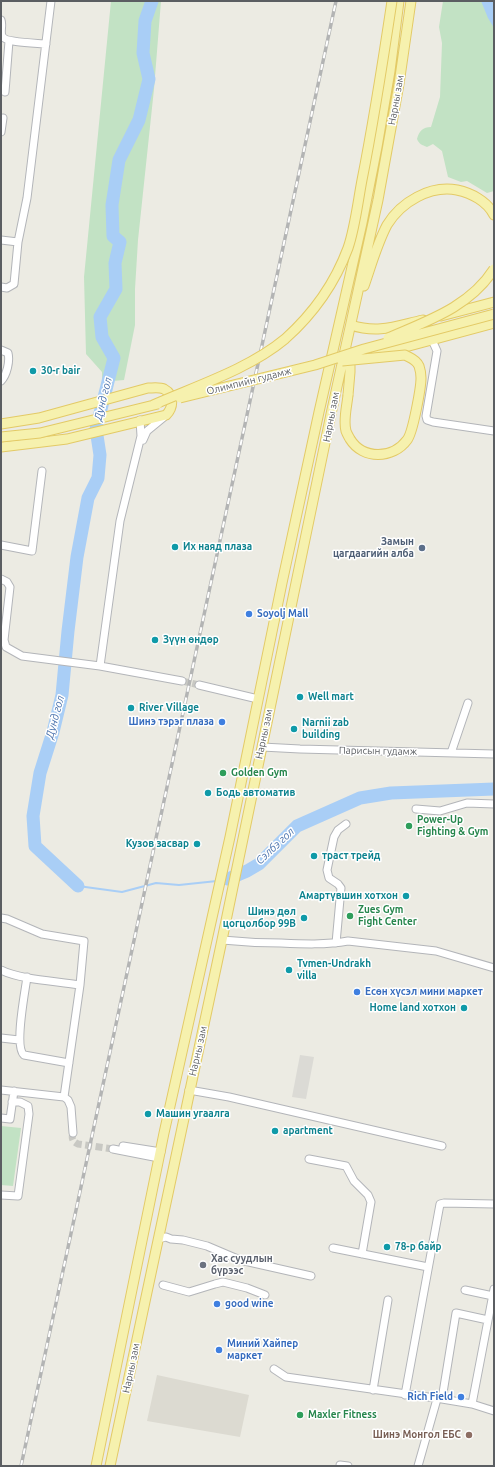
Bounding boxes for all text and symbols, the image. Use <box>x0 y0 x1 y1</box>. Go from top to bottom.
street label: Нарны зам <box>386 74 406 126</box>
place label: 30-r bair <box>41 365 80 377</box>
street label: Олимпийн гудамж <box>205 365 293 397</box>
marker: 30-r bair <box>28 366 38 376</box>
water label: Дунд гол <box>91 376 115 422</box>
street label: Нарны зам <box>320 391 342 443</box>
place label: Замын цагдаагийн алба <box>333 536 414 560</box>
place label: Их наяд плаза <box>183 541 252 553</box>
marker: Их наяд плаза <box>170 542 180 552</box>
marker: Замын цагдаагийн алба <box>417 543 427 553</box>
place label: Soyolj Mall <box>257 608 308 620</box>
marker: Soyolj Mall <box>244 609 254 619</box>
place label: Зүүн өндөр <box>163 634 219 646</box>
marker: Зүүн өндөр <box>150 635 160 645</box>
place label: Well mart <box>308 691 354 703</box>
marker: Well mart <box>295 692 305 702</box>
water label: Дунд гол <box>43 694 67 740</box>
place label: River Village <box>139 702 199 714</box>
marker: River Village <box>126 703 136 713</box>
street label: Нарны зам <box>253 708 275 760</box>
place label: Шинэ тэрэг плаза <box>129 716 214 728</box>
marker: Шинэ тэрэг плаза <box>217 717 227 727</box>
place label: Narnii zab building <box>302 717 349 740</box>
marker: Narnii zab building <box>289 724 299 734</box>
street label: Парисын гудамж <box>339 744 417 758</box>
place label: Golden Gym <box>231 767 288 779</box>
marker: Golden Gym <box>218 768 228 778</box>
place label: Бодь автоматив <box>216 787 295 799</box>
marker: Бодь автоматив <box>203 788 213 798</box>
place label: Power-Up Fighting & Gym <box>417 814 488 838</box>
marker: Power-Up Fighting & Gym <box>404 821 414 831</box>
water label: Сэлбэ гол <box>253 825 297 867</box>
place label: Кузов засвар <box>126 838 189 850</box>
marker: Кузов засвар <box>192 839 202 849</box>
place label: траст трейд <box>322 850 380 862</box>
marker: траст трейд <box>309 851 319 861</box>
place label: Амартүвшин хотхон <box>299 890 398 902</box>
marker: Амартүвшин хотхон <box>401 891 411 901</box>
place label: Zues Gym Fight Center <box>358 904 417 928</box>
place label: Шинэ дөл цогцолбор 99В <box>223 906 296 930</box>
marker: Zues Gym Fight Center <box>345 911 355 921</box>
marker: Шинэ дөл цогцолбор 99В <box>299 913 309 923</box>
place label: Tvmen-Undrakh villa <box>297 958 371 982</box>
marker: Tvmen-Undrakh villa <box>284 965 294 975</box>
place label: Есөн хүсэл мини маркет <box>365 986 483 998</box>
marker: Есөн хүсэл мини маркет <box>352 987 362 997</box>
place label: Home land хотхон <box>370 1002 456 1014</box>
marker: Home land хотхон <box>459 1003 469 1013</box>
street label: Нарны зам <box>186 1025 210 1077</box>
place label: Машин угаалга <box>156 1108 230 1120</box>
marker: Машин угаалга <box>143 1109 153 1119</box>
place label: apartment <box>283 1125 333 1137</box>
marker: apartment <box>270 1126 280 1136</box>
place label: 78-р байр <box>395 1241 442 1253</box>
marker: 78-р байр <box>382 1242 392 1252</box>
place label: Хас суудлын бүрээс <box>211 1253 273 1276</box>
marker: Хас суудлын бүрээс <box>198 1260 208 1270</box>
place label: good wine <box>225 1298 273 1310</box>
marker: good wine <box>212 1299 222 1309</box>
place label: Миний Хайпер маркет <box>227 1338 298 1362</box>
street label: Нарны зам <box>120 1342 142 1394</box>
marker: Миний Хайпер маркет <box>214 1345 224 1355</box>
place label: Rich Field <box>407 1391 453 1403</box>
marker: Rich Field <box>456 1392 466 1402</box>
place label: Maxler Fitness <box>308 1409 377 1421</box>
marker: Maxler Fitness <box>295 1410 305 1420</box>
place label: Шинэ Монгол ЕБС <box>373 1429 461 1441</box>
marker: Шинэ Монгол ЕБС <box>464 1430 474 1440</box>

